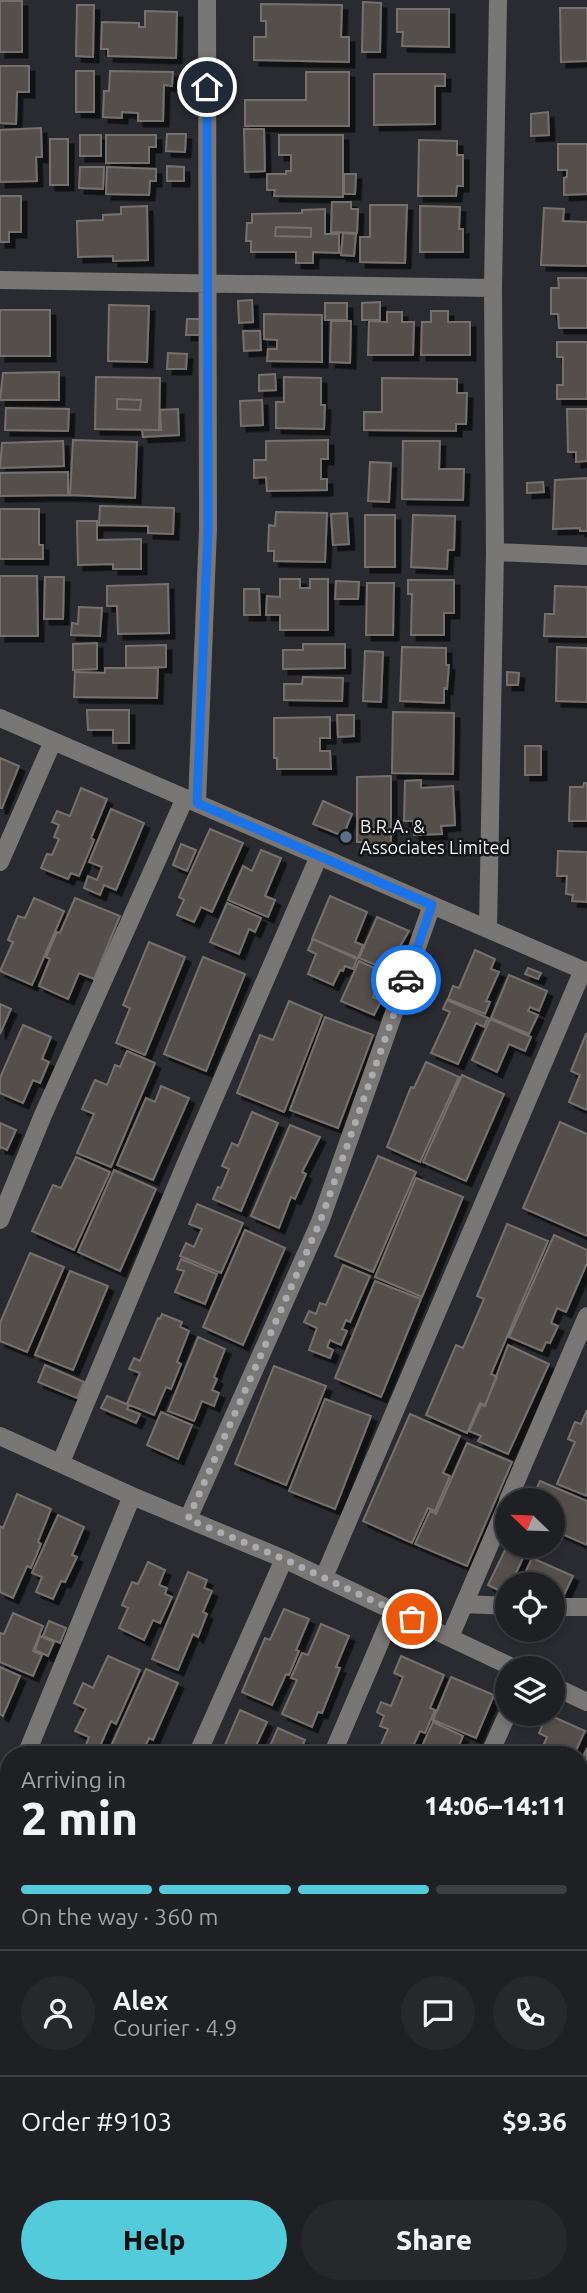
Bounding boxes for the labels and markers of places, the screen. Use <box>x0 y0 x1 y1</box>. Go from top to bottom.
pin <box>177 57 237 117</box>
place label: B.R.A. & Associates Limited <box>360 816 510 857</box>
marker: B.R.A. & Associates Limited <box>338 829 354 845</box>
pin <box>382 1589 442 1649</box>

